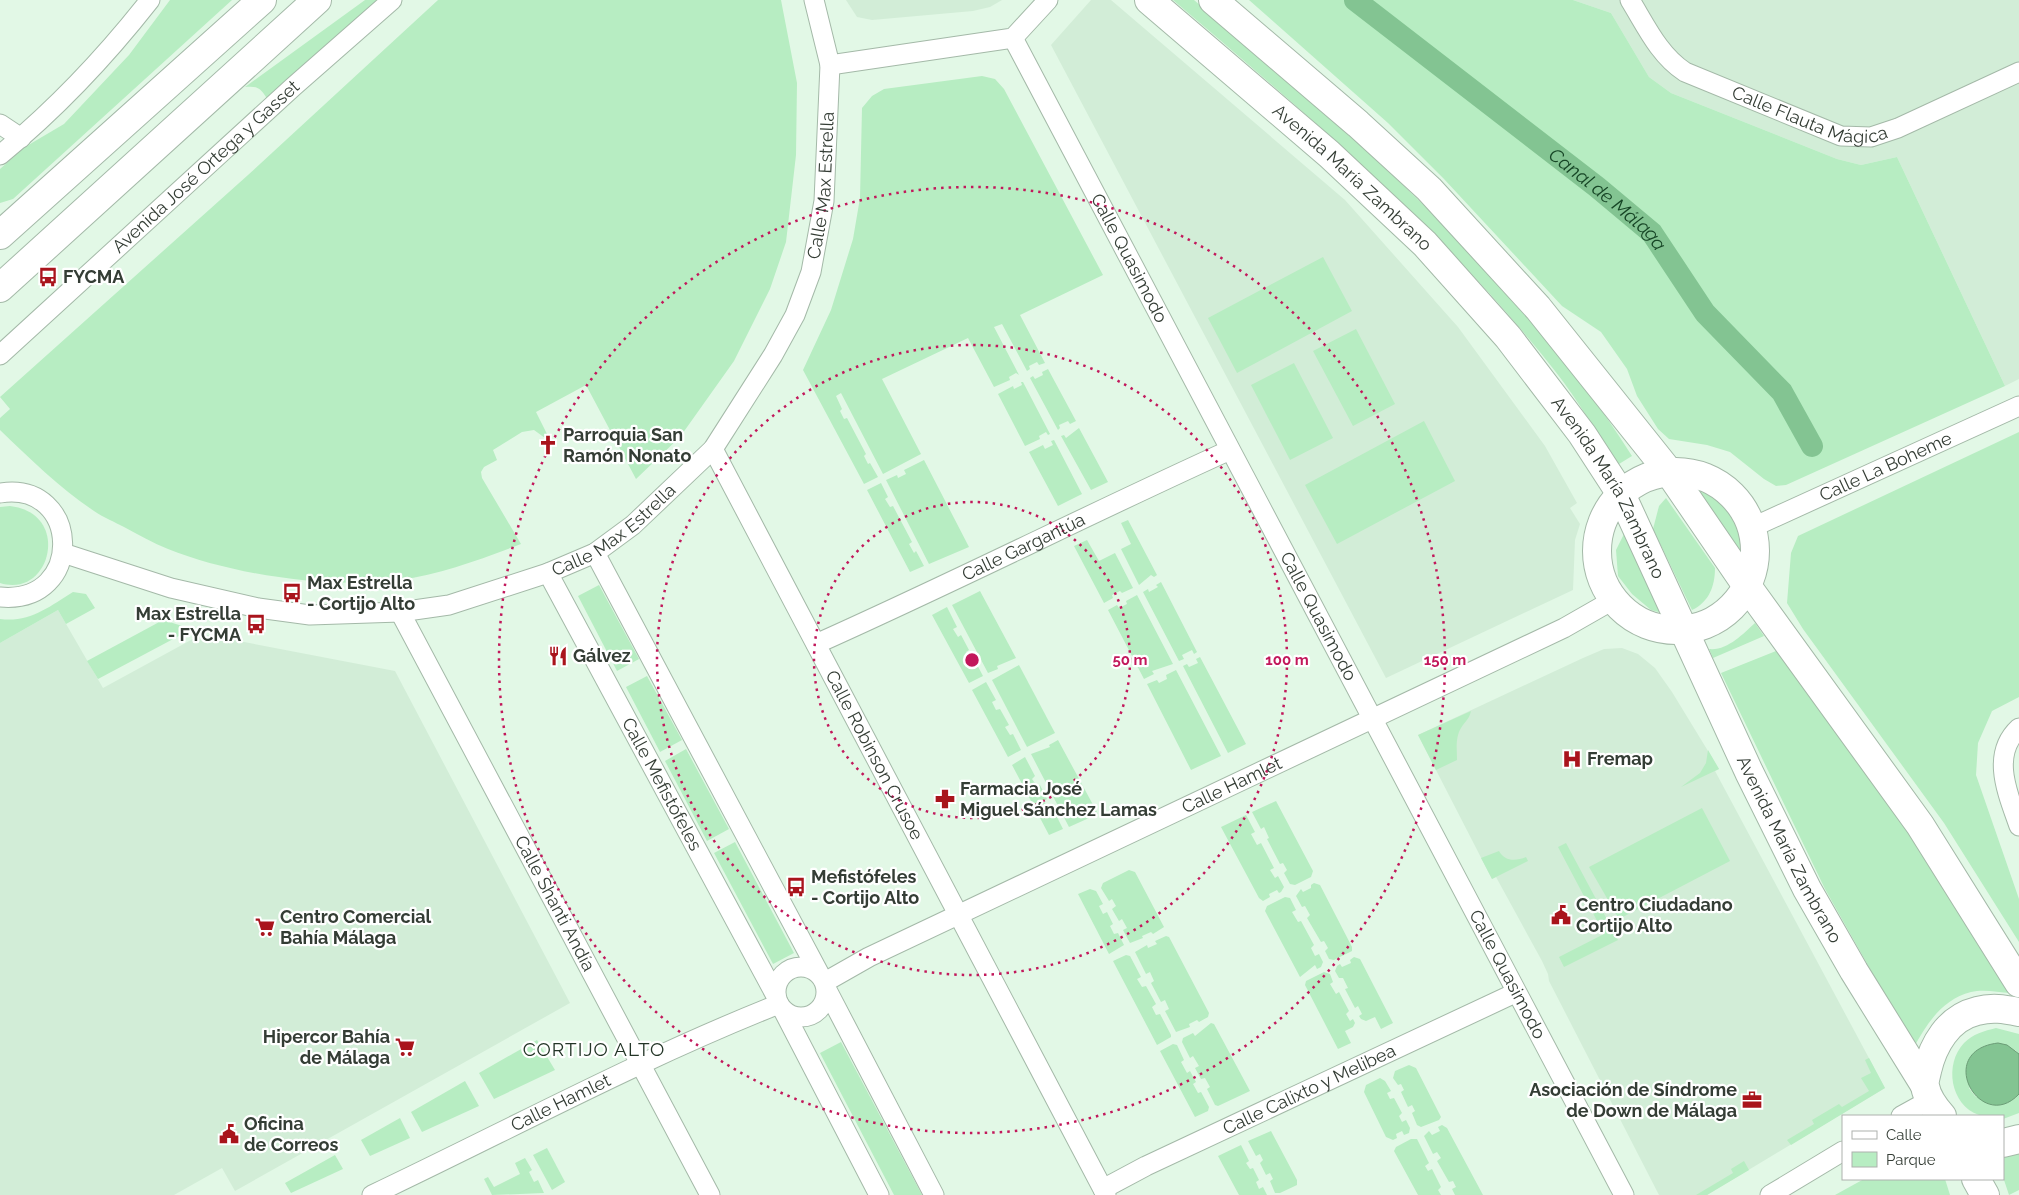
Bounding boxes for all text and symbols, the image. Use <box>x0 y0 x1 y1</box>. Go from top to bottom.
street label: Avenida José Ortega y Gasset <box>108 76 303 257</box>
street label: Calle Flauta Mágica <box>1729 81 1890 147</box>
street label: Avenida María Zambrano <box>1269 100 1437 255</box>
street label: Calle Max Estrella <box>803 111 838 261</box>
water label: Canal de Málaga <box>1545 143 1671 254</box>
street label: Calle Quasimodo <box>1087 190 1173 326</box>
bus stop icon: FYCMA <box>37 266 59 288</box>
place label: FYCMA <box>63 266 125 287</box>
street label: Avenida María Zambrano <box>1547 392 1670 582</box>
place label: Parroquia San Ramón Nonato <box>563 424 691 466</box>
street label: Calle La Boheme <box>1816 427 1955 505</box>
church icon: Parroquia San Ramón Nonato <box>537 434 559 456</box>
street label: Calle Max Estrella <box>548 479 680 580</box>
street label: Calle Gargantúa <box>958 508 1088 585</box>
street label: Calle Quasimodo <box>1276 548 1362 684</box>
place label: Max Estrella - Cortijo Alto <box>307 572 415 614</box>
bus stop icon: Max Estrella - Cortijo Alto <box>281 582 303 604</box>
place label: Max Estrella - FYCMA <box>135 603 242 645</box>
bus stop icon: Max Estrella - FYCMA <box>245 613 267 635</box>
restaurant icon: Gálvez <box>547 645 569 667</box>
place label: Gálvez <box>573 645 631 666</box>
centre of rings <box>963 651 981 669</box>
text: 50 m <box>1112 651 1148 669</box>
text: 100 m <box>1265 651 1309 669</box>
text: 150 m <box>1424 651 1466 669</box>
street label: Calle Robinson Crusoe <box>821 666 928 844</box>
street label: Calle Mefistófeles <box>618 714 707 854</box>
hospital icon: Fremap <box>1561 748 1583 770</box>
place label: Fremap <box>1587 748 1653 769</box>
street label: Calle Hamlet <box>1178 752 1285 817</box>
street label: Avenida María Zambrano <box>1733 752 1847 947</box>
place label: Farmacia José Miguel Sánchez Lamas <box>960 778 1157 820</box>
pharmacy icon: Farmacia José Miguel Sánchez Lamas <box>934 788 956 810</box>
street label: Calle Shanti Andía <box>511 832 600 974</box>
place label: Mefistófeles - Cortijo Alto <box>811 866 919 908</box>
bus stop icon: Mefistófeles - Cortijo Alto <box>785 876 807 898</box>
place label: Centro Ciudadano Cortijo Alto <box>1576 894 1733 936</box>
public building icon: Centro Ciudadano Cortijo Alto <box>1550 904 1572 926</box>
place label: Centro Comercial Bahía Málaga <box>280 906 432 948</box>
street label: Calle Quasimodo <box>1465 906 1551 1043</box>
supermarket icon: Centro Comercial Bahía Málaga <box>254 916 276 938</box>
place label: Hipercor Bahía de Málaga <box>263 1026 390 1068</box>
supermarket icon: Hipercor Bahía de Málaga <box>394 1036 416 1058</box>
district label: CORTIJO ALTO <box>523 1038 665 1060</box>
street label: Calle Calixto y Melibea <box>1219 1040 1399 1139</box>
street label: Calle Hamlet <box>507 1069 614 1136</box>
place label: Asociación de Síndrome de Down de Málaga <box>1529 1079 1737 1121</box>
office icon: Asociación de Síndrome de Down de Málaga <box>1741 1089 1763 1111</box>
place label: Oficina de Correos <box>244 1113 338 1155</box>
legend <box>1842 1115 2004 1180</box>
public building icon: Oficina de Correos <box>218 1123 240 1145</box>
text: Calle <box>1886 1126 1922 1144</box>
text: Parque <box>1886 1151 1936 1169</box>

